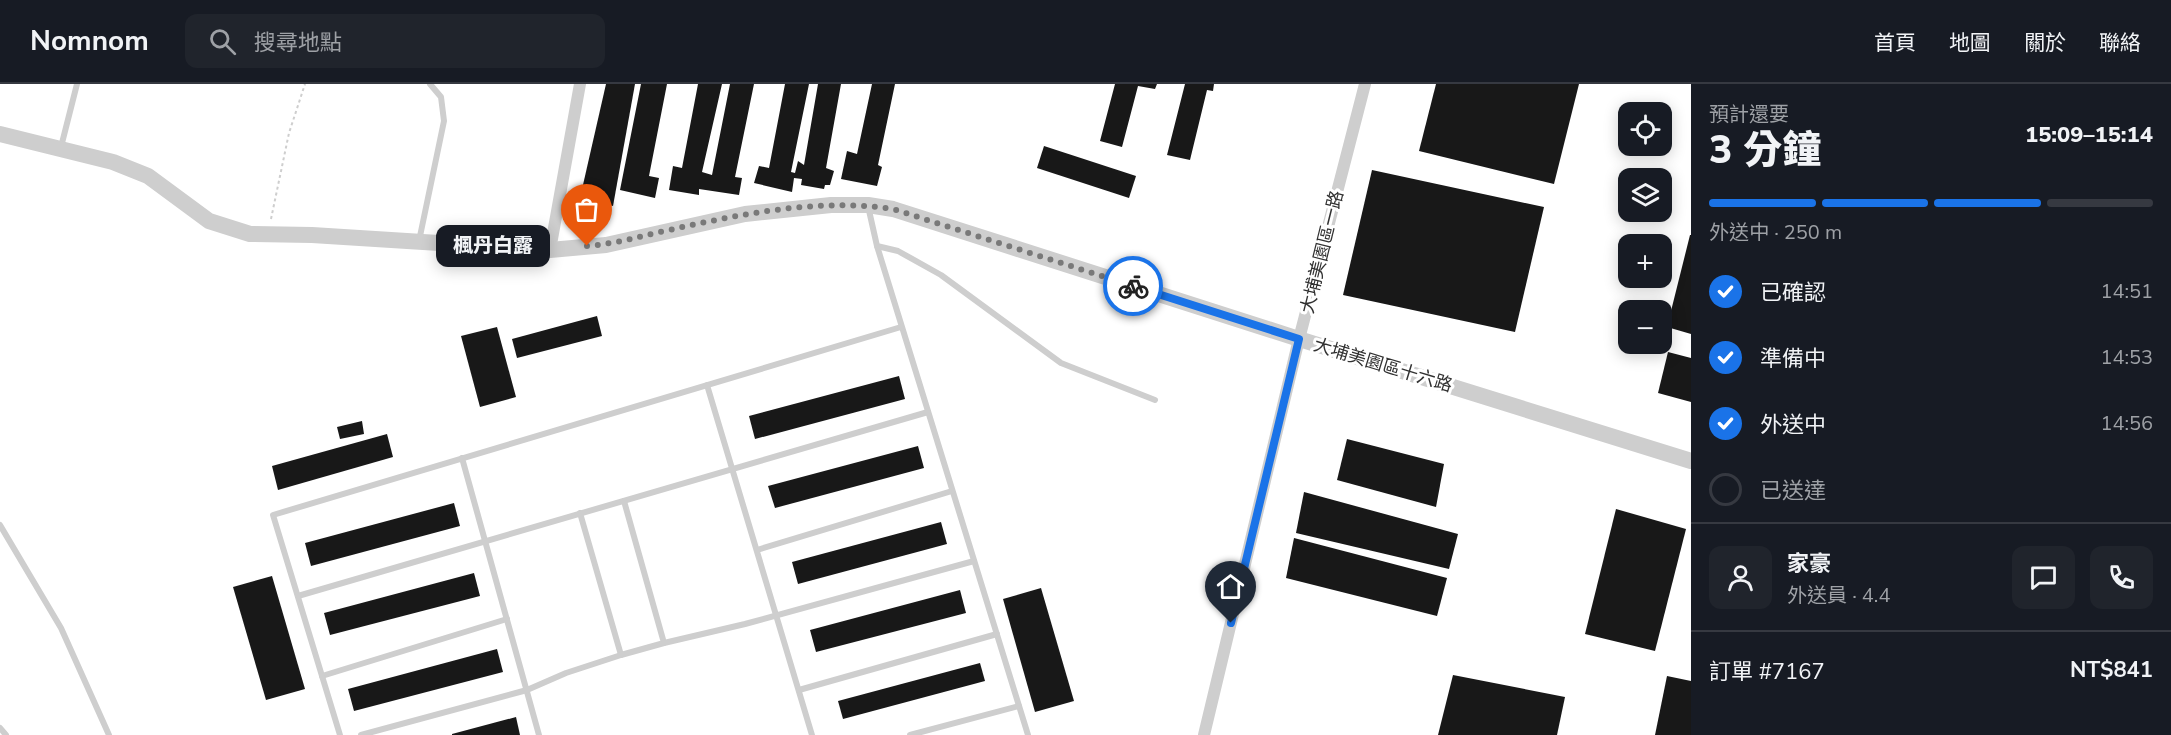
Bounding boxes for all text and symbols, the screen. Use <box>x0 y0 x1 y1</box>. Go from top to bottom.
search box <box>185 14 605 68</box>
text: Nomnom <box>30 22 149 60</box>
icon: search <box>206 25 239 58</box>
text: 搜尋地點 <box>254 28 342 58</box>
text: 首頁 <box>1874 29 1916 57</box>
text: 地圖 <box>1949 29 1991 57</box>
text: 關於 <box>2024 29 2066 57</box>
text: 聯絡 <box>2099 29 2141 57</box>
text: 預計還要 <box>1709 101 1789 128</box>
map controls <box>1618 102 1672 354</box>
button: locate <box>1618 102 1672 156</box>
text: 15:09–15:14 <box>2025 120 2153 150</box>
text: 3 分鐘 <box>1709 124 1821 177</box>
button: layers <box>1618 168 1672 222</box>
pin <box>561 184 612 246</box>
street label: 大埔美園區一路 <box>1295 188 1349 316</box>
icon: bag <box>570 193 603 226</box>
text: 外送中 · 250 m <box>1709 219 1842 246</box>
callout: 楓丹白露 <box>437 225 551 267</box>
text: 楓丹白露 <box>453 232 533 259</box>
button: + <box>1618 234 1672 288</box>
courier <box>1103 256 1163 316</box>
icon: bike <box>1117 270 1150 303</box>
icon: check <box>1709 275 1742 308</box>
text: 已確認 <box>1760 278 1826 308</box>
text: 14:51 <box>2100 278 2153 305</box>
button: − <box>1618 300 1672 354</box>
street label: 大埔美園區十六路 <box>1311 332 1455 398</box>
icon: check <box>1709 341 1742 374</box>
text: 準備中 <box>1760 344 1826 374</box>
text: 14:53 <box>2100 344 2153 371</box>
icon: check <box>1709 407 1742 440</box>
text: 外送中 <box>1760 410 1826 440</box>
text: 14:56 <box>2100 410 2153 437</box>
text: 已送達 <box>1760 476 1826 506</box>
button: person <box>1709 546 1772 609</box>
button: chat <box>2012 546 2075 609</box>
button: phone <box>2090 546 2153 609</box>
text: 家豪 <box>1787 549 1831 579</box>
pin <box>1205 561 1256 623</box>
icon: home <box>1214 570 1247 603</box>
text: 外送員 · 4.4 <box>1787 582 1890 609</box>
text: NT$841 <box>2070 655 2153 685</box>
text: 訂單 #7167 <box>1709 657 1825 687</box>

